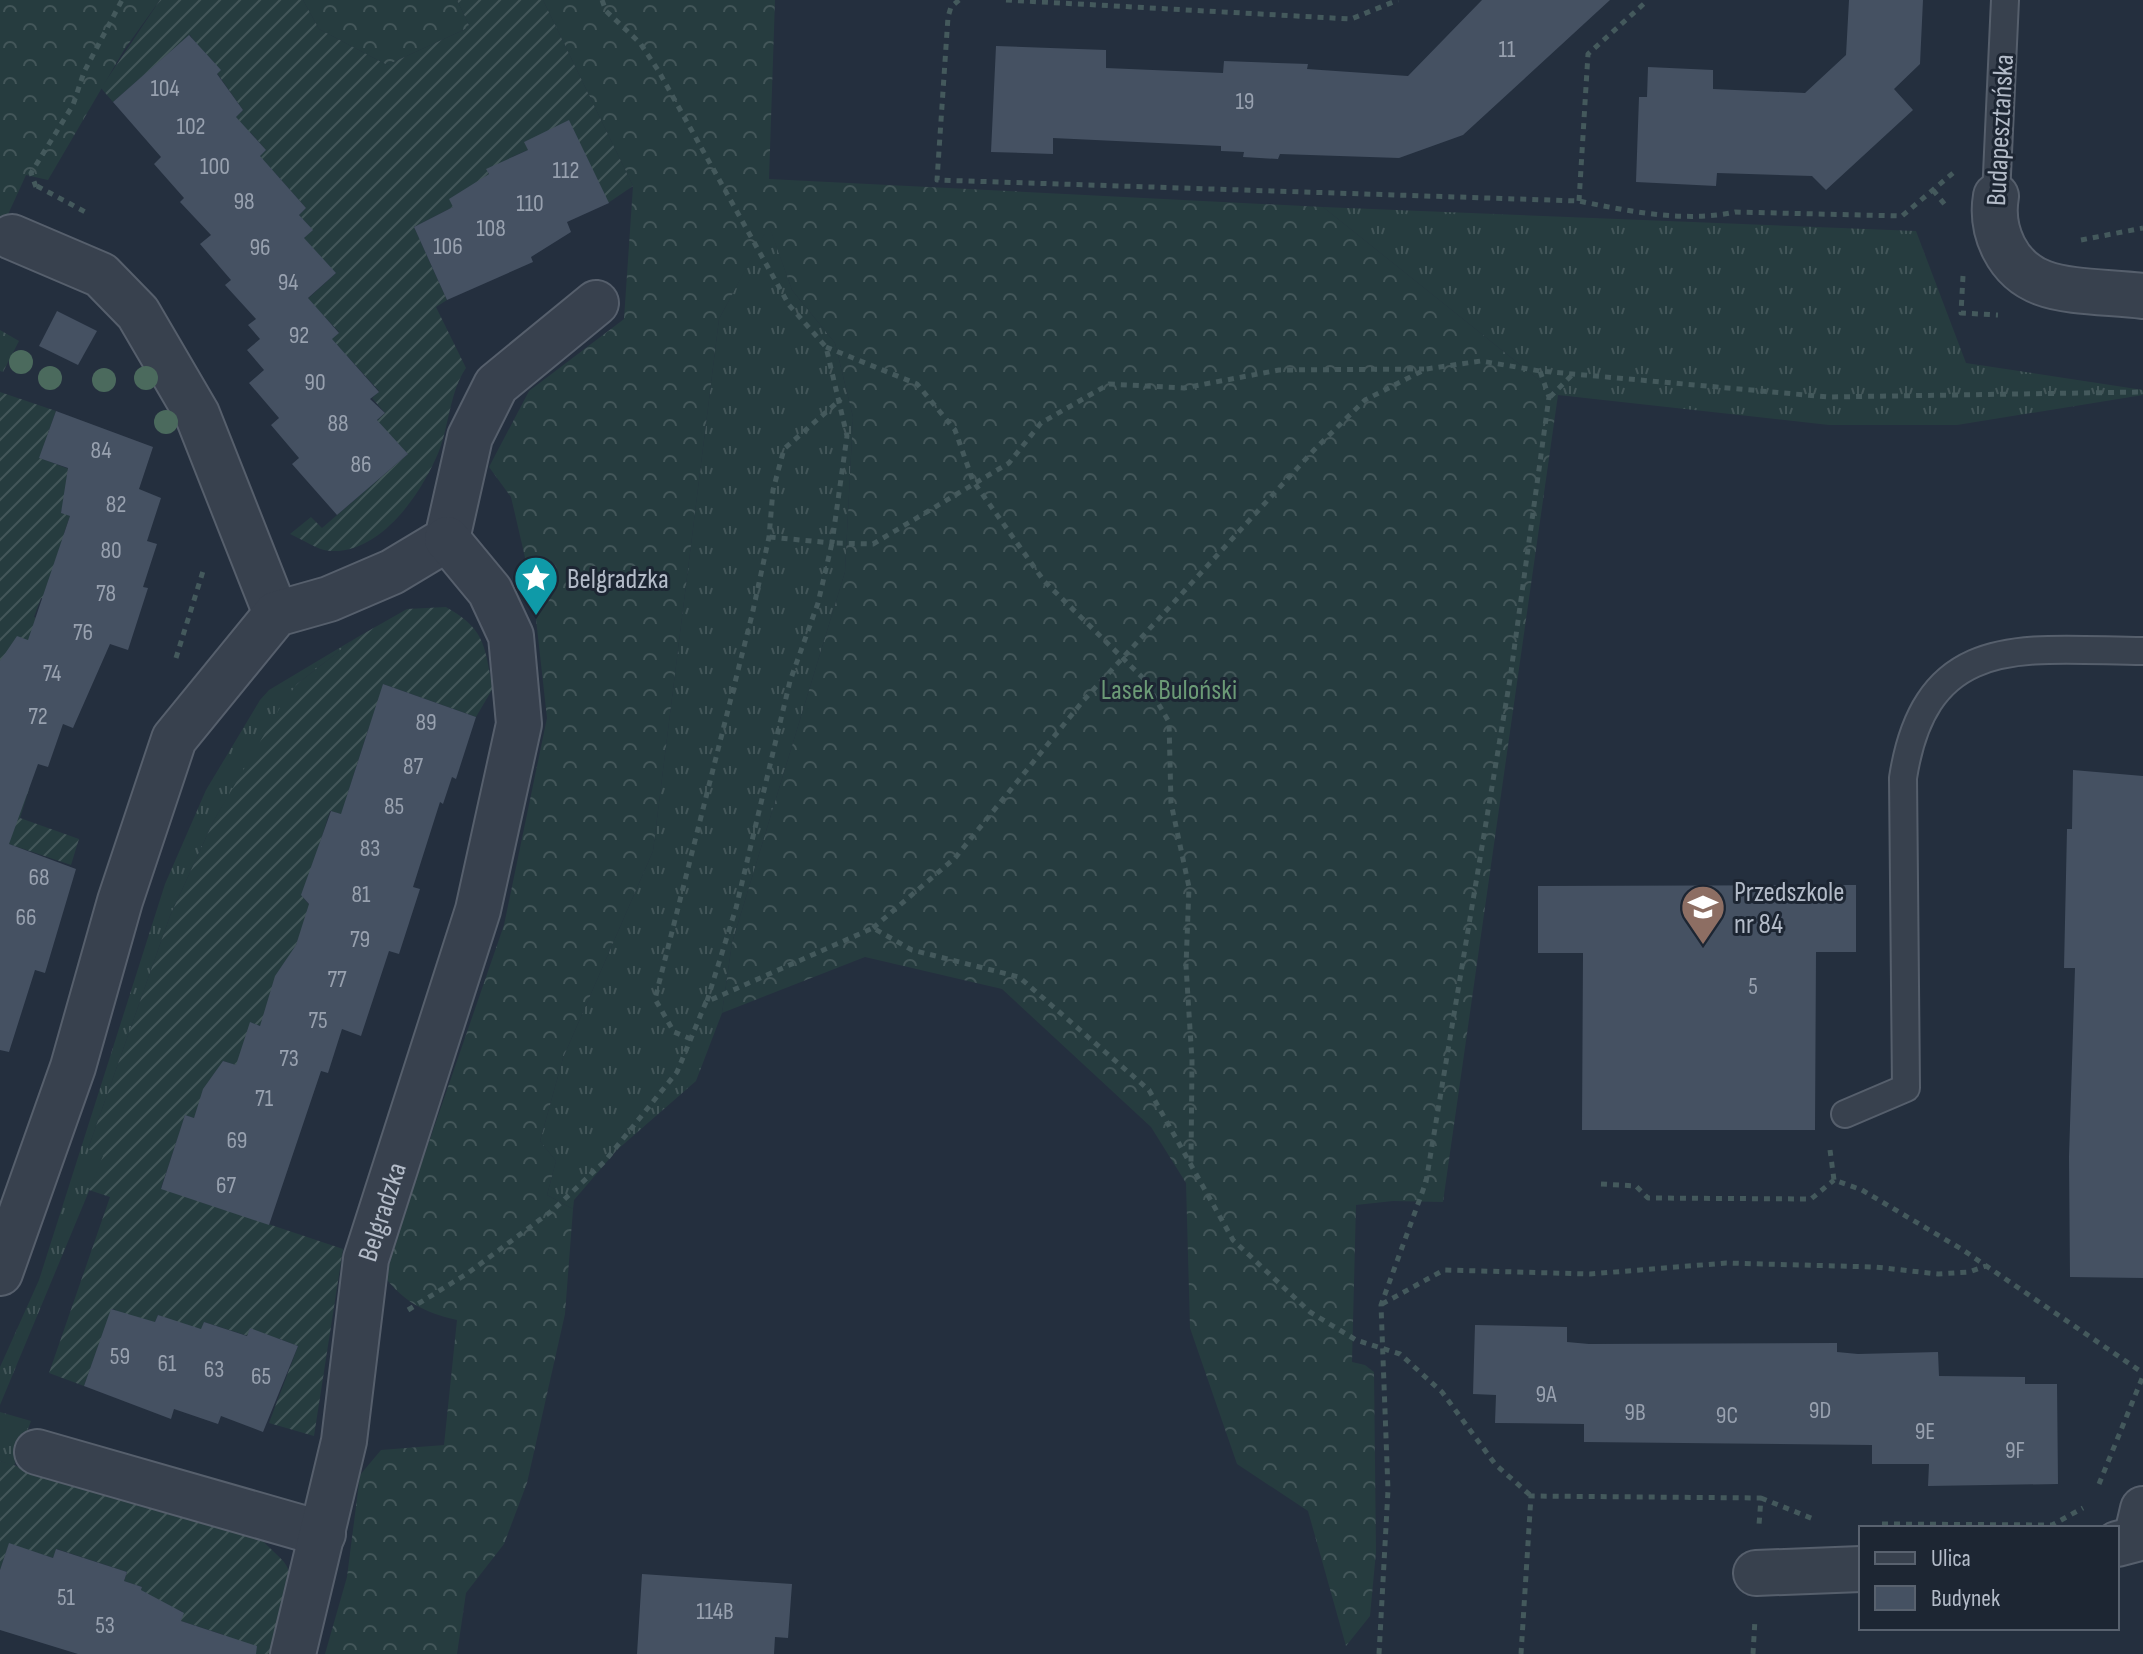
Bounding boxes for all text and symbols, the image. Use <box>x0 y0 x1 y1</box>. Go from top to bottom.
house number: 11 <box>1499 35 1516 64</box>
street label: Budapesztańska <box>1980 53 2021 207</box>
house number: 104 <box>150 74 180 103</box>
house number: 19 <box>1235 87 1255 116</box>
house number: 102 <box>177 112 206 141</box>
house number: 100 <box>200 152 230 181</box>
house number: 112 <box>553 156 579 185</box>
house number: 98 <box>233 187 255 216</box>
house number: 110 <box>516 189 544 218</box>
house number: 108 <box>476 214 506 243</box>
house number: 106 <box>433 232 463 261</box>
house number: 96 <box>249 233 271 262</box>
house number: 94 <box>278 268 298 297</box>
house number: 92 <box>289 321 309 350</box>
house number: 90 <box>304 368 326 397</box>
house number: 88 <box>327 409 349 438</box>
house number: 84 <box>90 436 112 465</box>
house number: 86 <box>350 450 372 479</box>
house number: 82 <box>106 490 126 519</box>
house number: 80 <box>100 536 122 565</box>
place icon: Belgradzka <box>512 554 560 617</box>
place label: Belgradzka <box>567 563 669 596</box>
house number: 78 <box>96 579 116 608</box>
house number: 76 <box>73 618 93 647</box>
house number: 74 <box>43 659 61 688</box>
park label: Lasek Buloński <box>1101 674 1237 707</box>
house number: 72 <box>28 702 48 731</box>
house number: 89 <box>415 708 437 737</box>
house number: 87 <box>403 752 423 781</box>
house number: 85 <box>384 792 404 821</box>
house number: 83 <box>360 834 380 863</box>
house number: 68 <box>28 863 50 892</box>
place label: Przedszkole nr 84 <box>1734 876 1845 941</box>
house number: 81 <box>352 880 371 909</box>
school or university icon: Przedszkole nr 84 <box>1679 883 1727 946</box>
house number: 66 <box>15 903 37 932</box>
house number: 79 <box>350 925 370 954</box>
house number: 77 <box>327 965 347 994</box>
house number: 5 <box>1748 972 1758 1001</box>
house number: 75 <box>308 1006 328 1035</box>
house number: 73 <box>279 1044 299 1073</box>
house number: 71 <box>255 1084 274 1113</box>
house number: 69 <box>227 1126 248 1155</box>
street label: Belgradzka <box>351 1159 414 1266</box>
house number: 67 <box>216 1171 236 1200</box>
house number: 59 <box>110 1342 130 1371</box>
house number: 61 <box>158 1349 177 1378</box>
house number: 63 <box>204 1355 224 1384</box>
house number: 65 <box>251 1362 271 1391</box>
house number: 9A <box>1536 1380 1557 1409</box>
house number: 9D <box>1809 1396 1831 1425</box>
house number: 9B <box>1624 1398 1646 1427</box>
house number: 9C <box>1716 1401 1738 1430</box>
house number: 9E <box>1915 1417 1935 1446</box>
house number: 9F <box>2005 1436 2025 1465</box>
legend <box>1859 1526 2119 1630</box>
text: Ulica <box>1931 1544 1971 1573</box>
house number: 51 <box>57 1583 76 1612</box>
text: Budynek <box>1931 1584 2000 1613</box>
house number: 114B <box>696 1597 734 1626</box>
house number: 53 <box>95 1611 115 1640</box>

